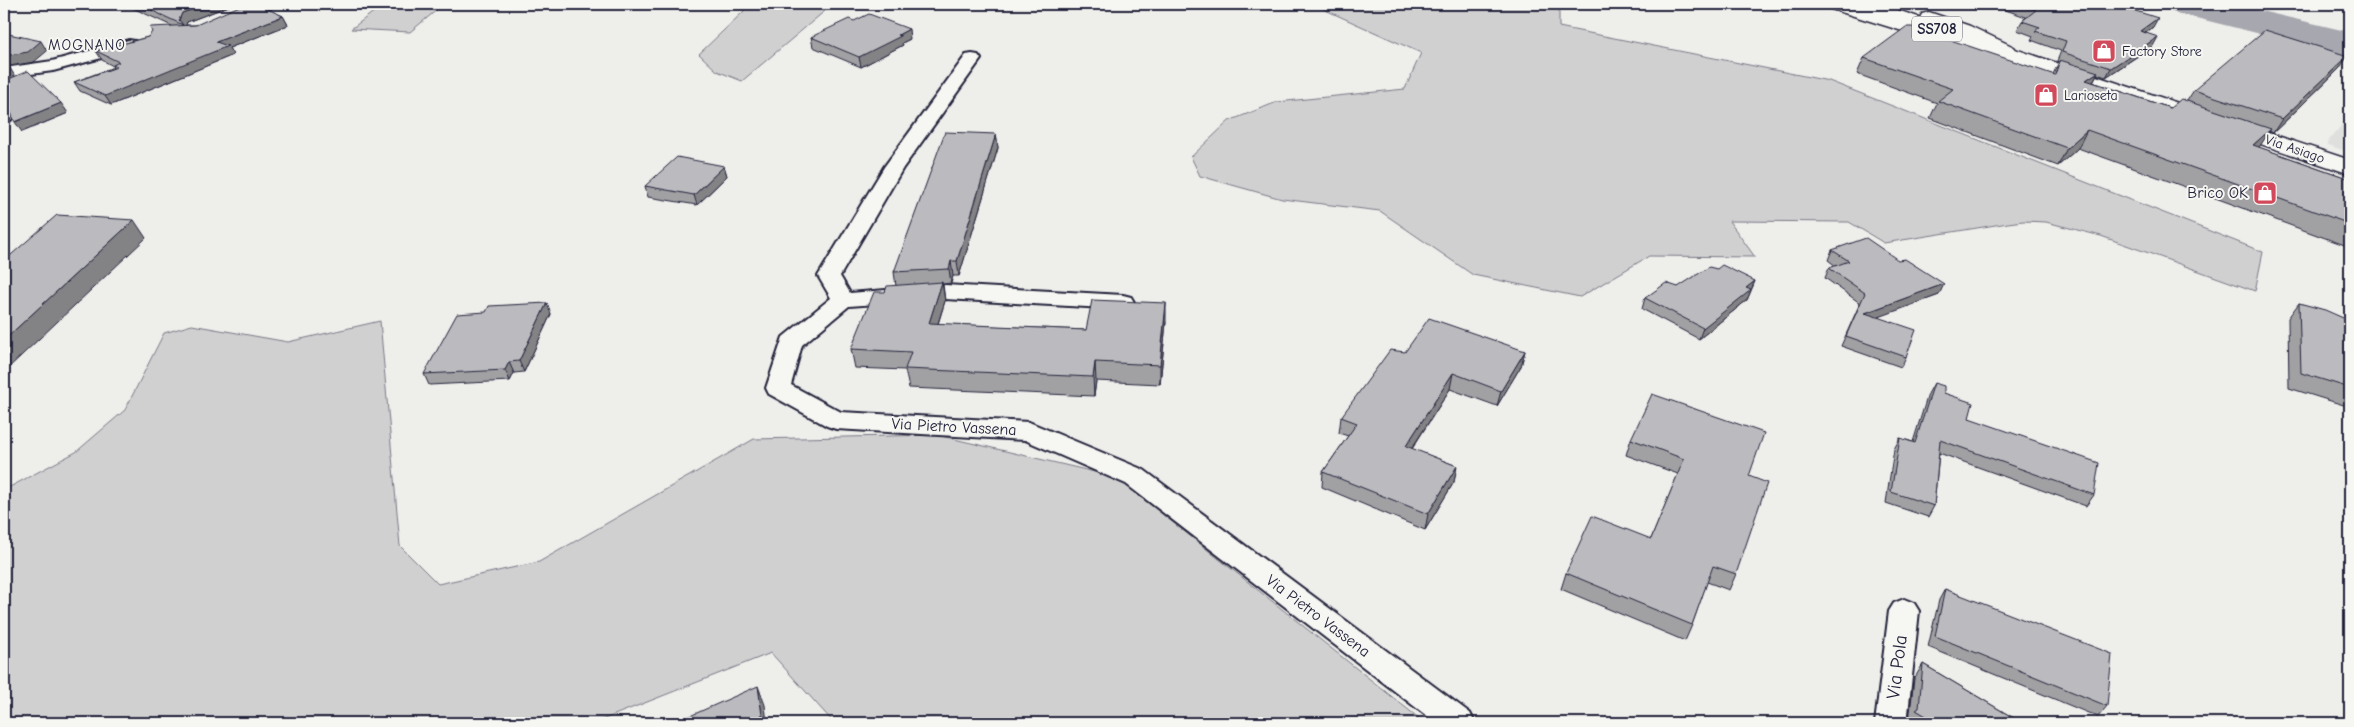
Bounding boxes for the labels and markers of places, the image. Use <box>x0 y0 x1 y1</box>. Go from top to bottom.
shop icon: Factory Store <box>2091 38 2117 64</box>
place label: Factory Store <box>2122 43 2202 60</box>
shop icon: Larioseta <box>2033 82 2059 108</box>
place label: Larioseta <box>2064 87 2118 104</box>
shop icon: Brico OK <box>2252 180 2278 206</box>
place label: Brico OK <box>2187 184 2248 202</box>

